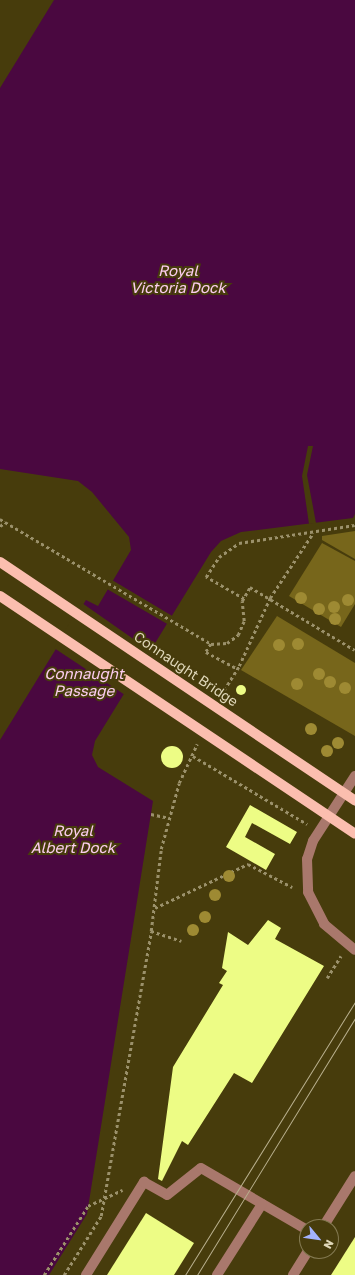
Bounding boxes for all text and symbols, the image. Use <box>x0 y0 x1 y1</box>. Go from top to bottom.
water label: Royal Victoria Dock <box>130 261 226 296</box>
street label: Connaught Bridge <box>131 628 241 710</box>
water label: Connaught Passage <box>44 664 124 699</box>
water label: Royal Albert Dock <box>31 821 115 856</box>
north arrow <box>299 1219 339 1259</box>
text: N <box>321 1238 337 1251</box>

